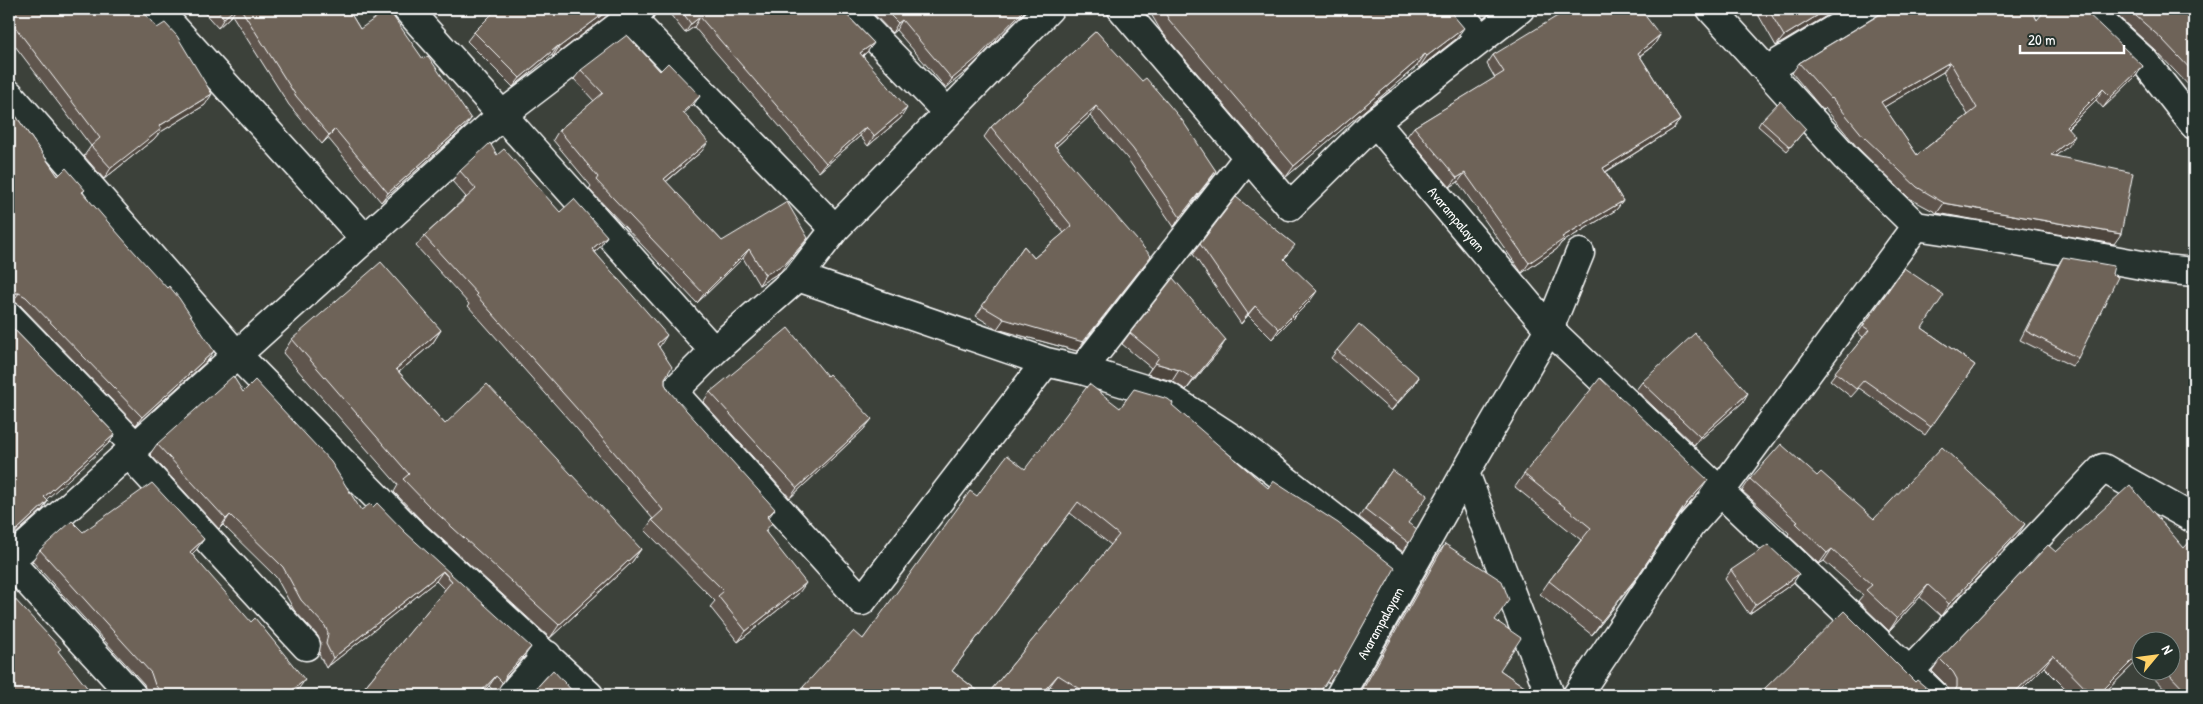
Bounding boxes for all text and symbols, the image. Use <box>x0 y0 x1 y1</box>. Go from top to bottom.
scale bar <box>2020 22 2124 54</box>
text: 20 m <box>2028 29 2055 50</box>
street label: Avarampalayam <box>1423 182 1490 256</box>
street label: Avarampalayam <box>1352 583 1409 663</box>
north arrow <box>2130 632 2180 682</box>
text: N <box>2158 642 2178 658</box>

